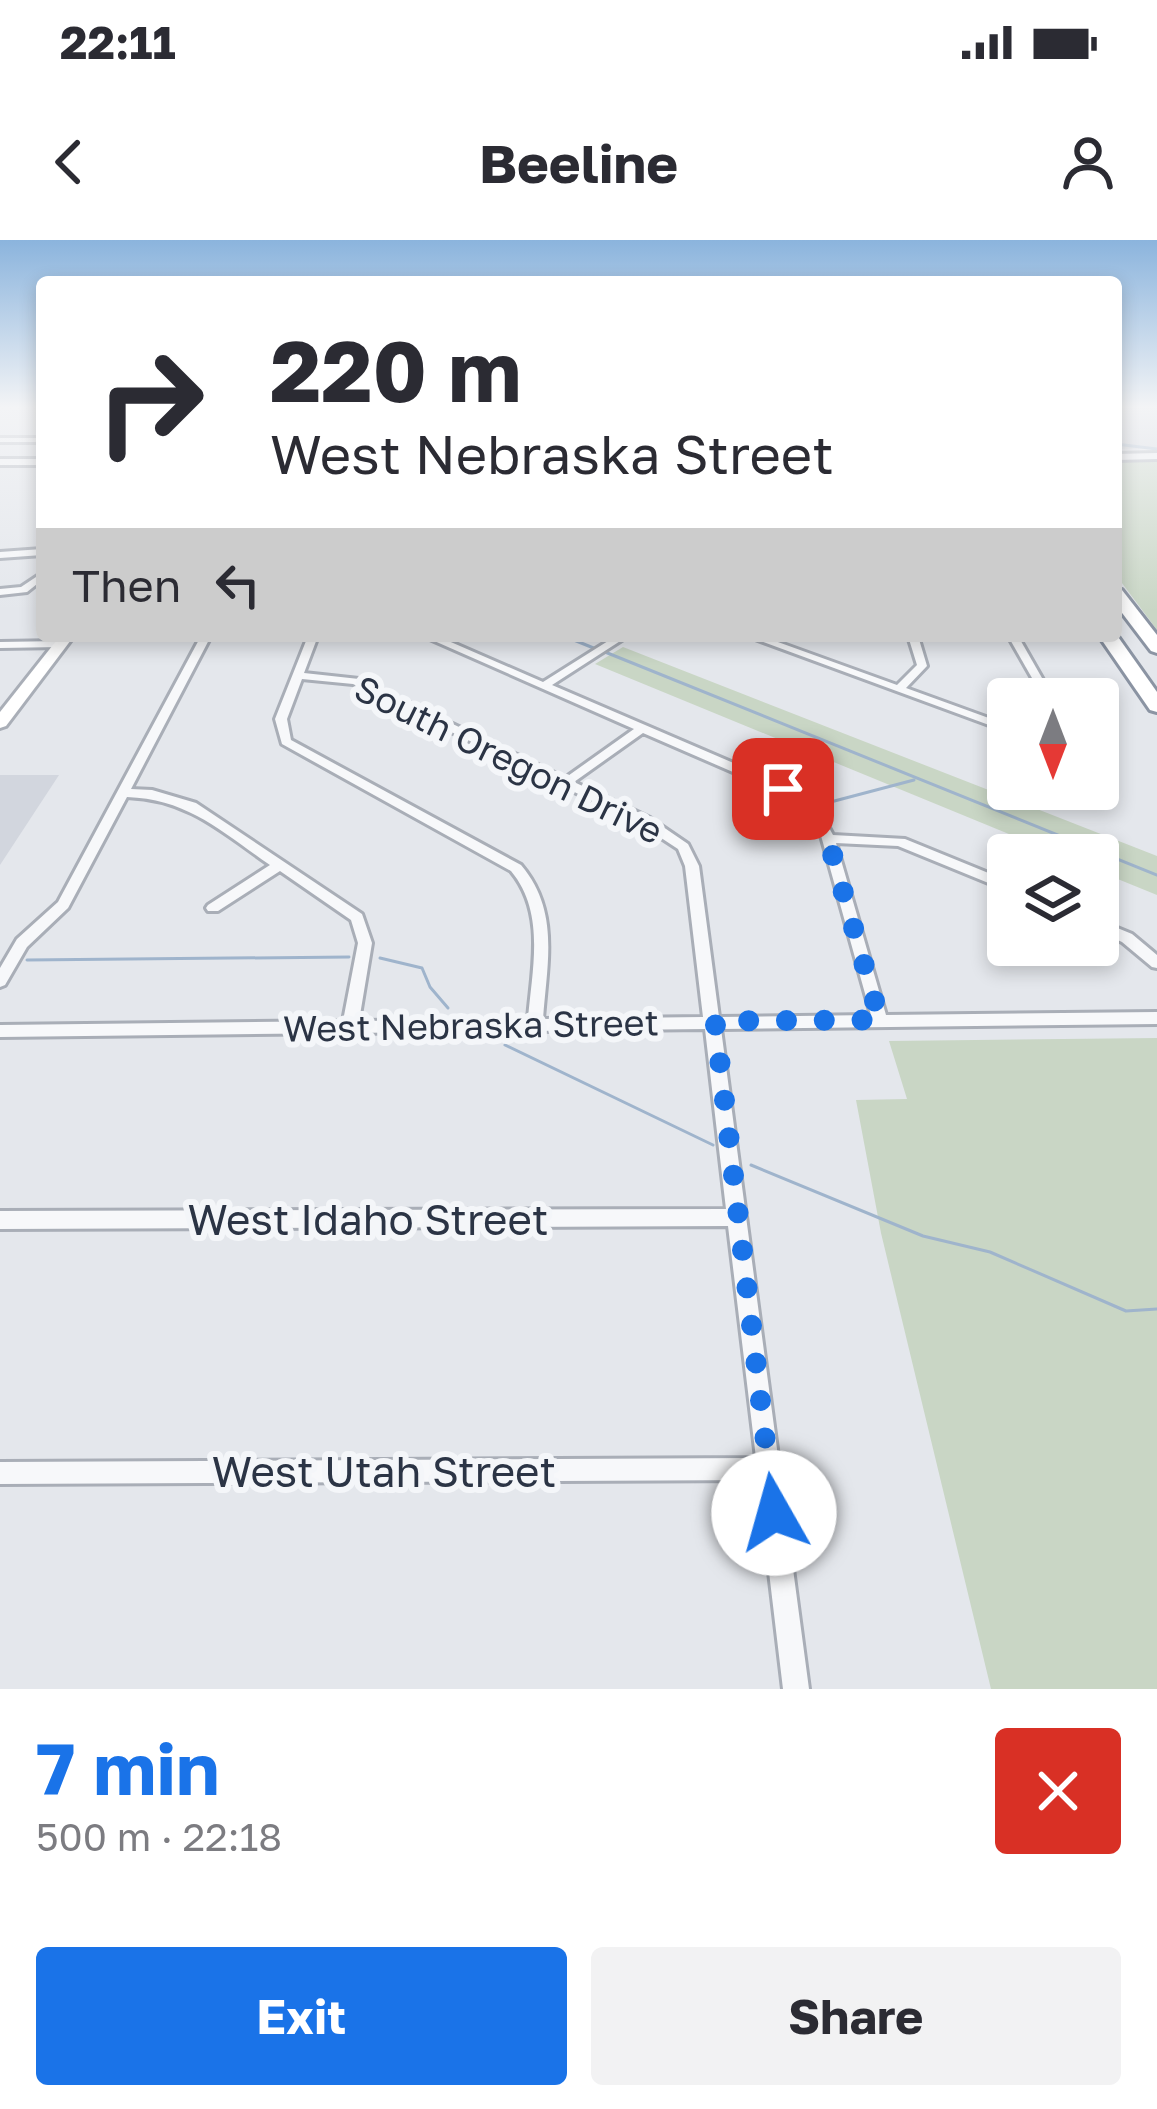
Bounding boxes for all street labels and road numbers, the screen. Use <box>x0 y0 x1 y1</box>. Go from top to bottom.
street label: South Oregon Drive <box>348 666 670 852</box>
street label: West Nebraska Street <box>283 1000 659 1050</box>
street label: West Idaho Street <box>187 1194 549 1244</box>
street label: West Utah Street <box>212 1446 556 1496</box>

